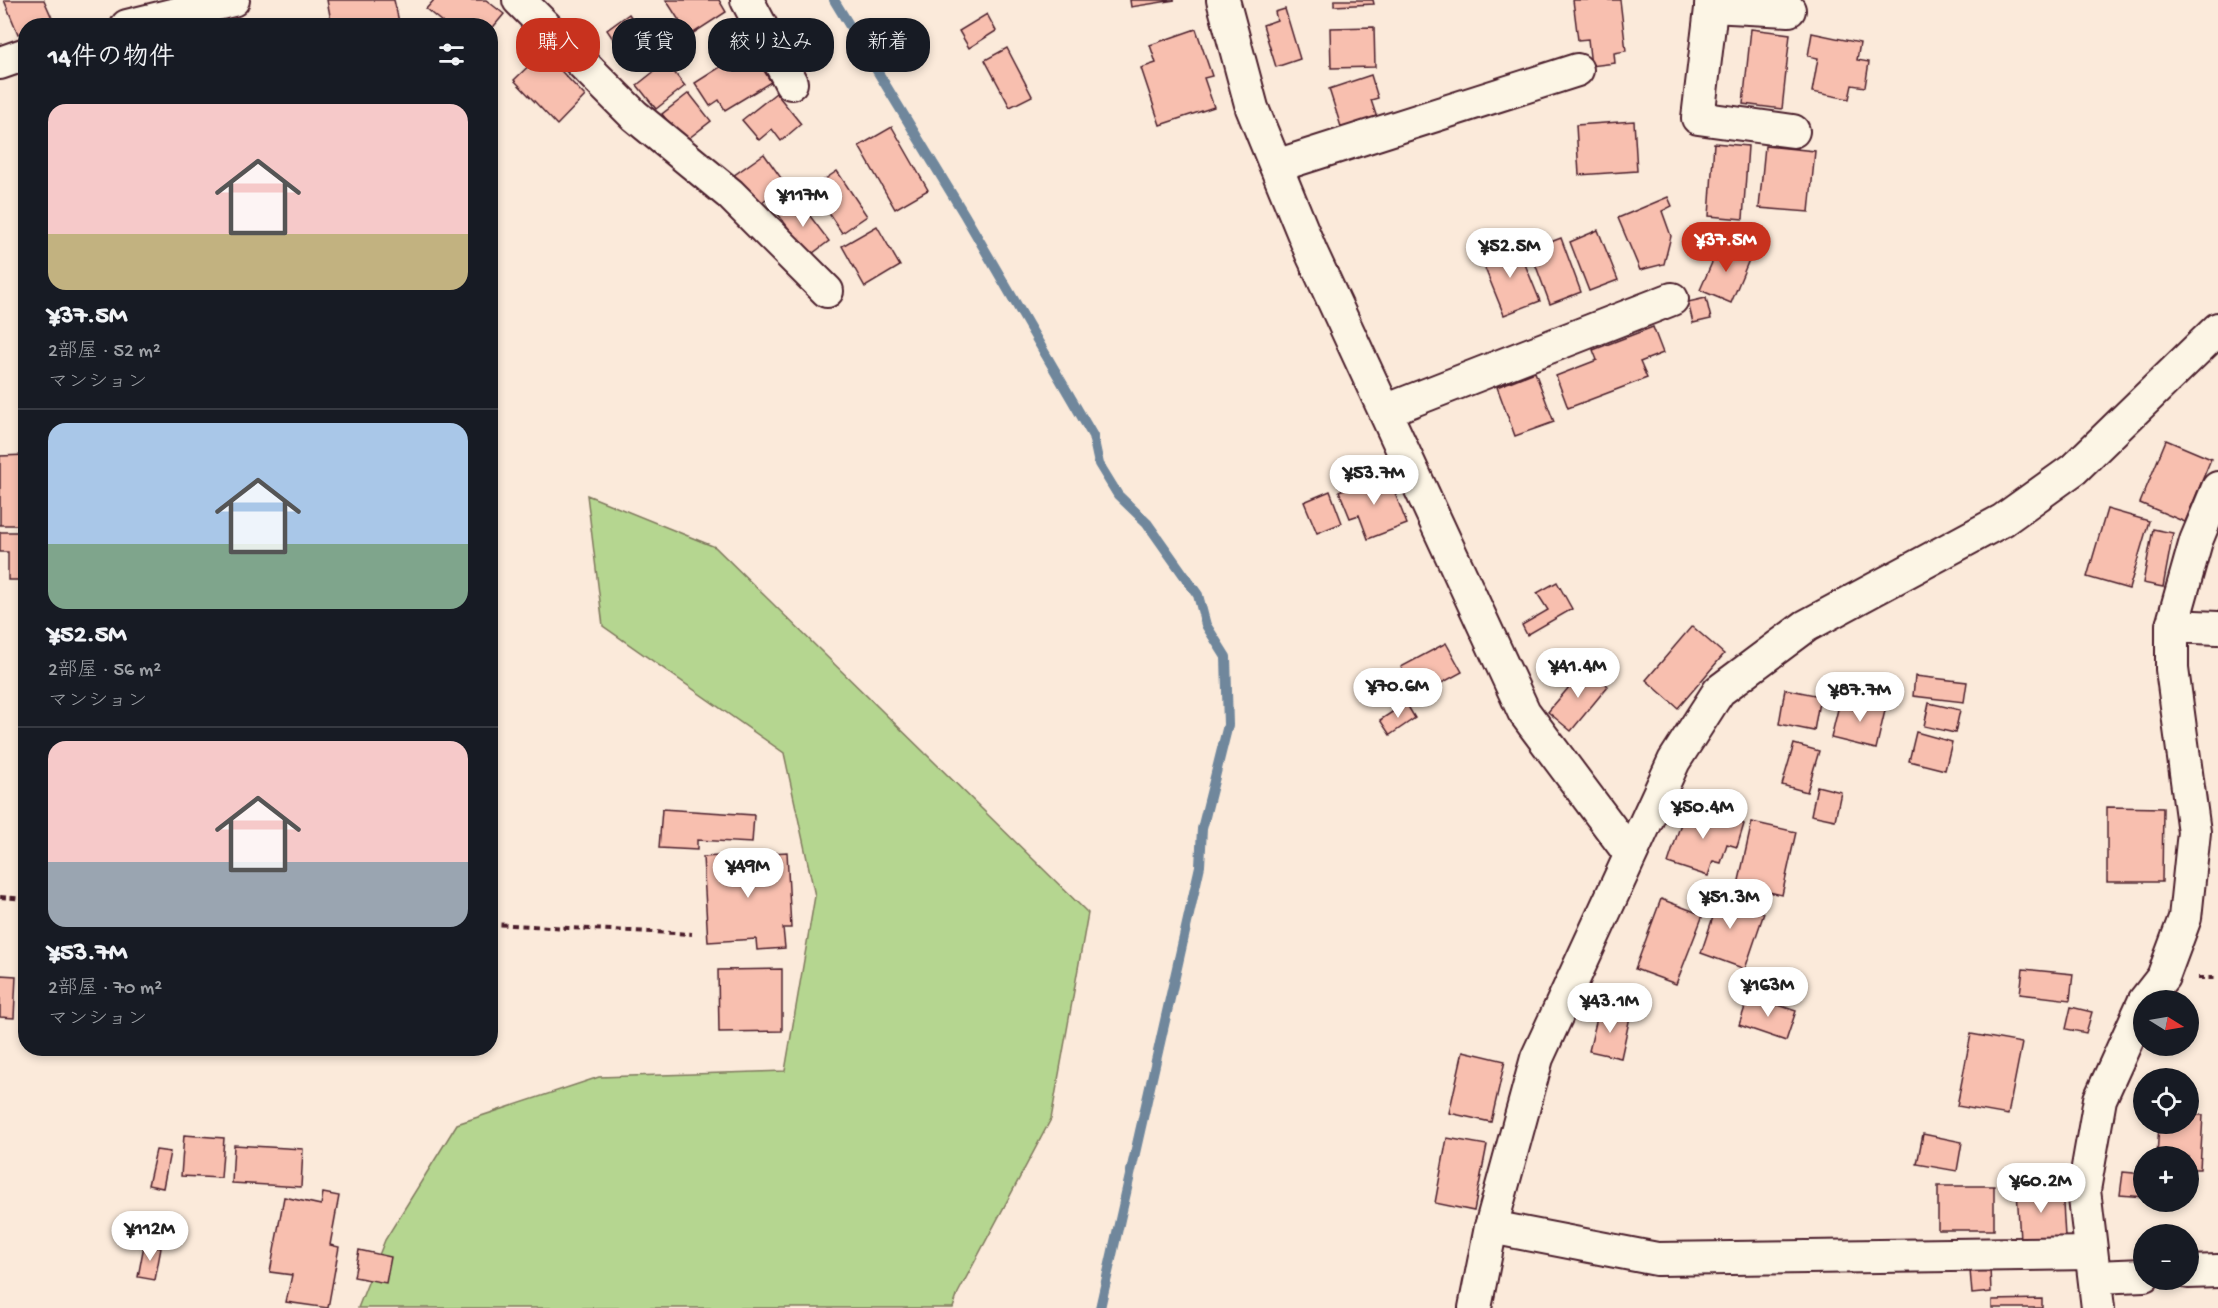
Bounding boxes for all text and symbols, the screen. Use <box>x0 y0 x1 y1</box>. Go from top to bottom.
chip: 購入 <box>516 18 600 72</box>
chip: 賃貸 <box>612 18 696 72</box>
chip: 絞り込み <box>708 18 834 72</box>
chip: 新着 <box>846 18 930 72</box>
icon: filters <box>435 38 468 71</box>
text: 14件の物件 <box>48 44 175 75</box>
icon: home <box>204 143 312 251</box>
pin: ¥117M <box>761 177 845 228</box>
text: ¥117M <box>778 185 828 208</box>
pin: ¥37.5M <box>1677 222 1775 273</box>
pin: ¥52.5M <box>1461 228 1559 279</box>
text: ¥37.5M <box>1696 230 1756 253</box>
text: ¥52.5M <box>1480 236 1540 259</box>
text: ¥37.5M <box>48 302 127 333</box>
text: 2部屋 · 52 m² <box>48 341 161 364</box>
text: マンション <box>48 372 147 395</box>
pin: ¥53.7M <box>1325 455 1423 506</box>
icon: home <box>204 462 312 570</box>
text: ¥53.7M <box>1344 463 1404 486</box>
text: ¥52.5M <box>48 621 126 652</box>
pin: ¥41.4M <box>1529 648 1627 699</box>
text: ¥41.4M <box>1550 656 1606 679</box>
text: 2部屋 · 56 m² <box>48 660 161 683</box>
pin: ¥70.6M <box>1349 668 1447 719</box>
pin: ¥87.7M <box>1811 672 1909 723</box>
text: ¥70.6M <box>1367 676 1429 699</box>
text: ¥87.7M <box>1829 680 1891 703</box>
text: マンション <box>48 691 147 714</box>
icon: home <box>204 780 312 888</box>
pin: ¥50.4M <box>1654 789 1752 840</box>
text: ¥50.4M <box>1673 797 1733 820</box>
pin: ¥49M <box>712 848 784 899</box>
text: ¥49M <box>727 856 769 879</box>
pin: ¥51.3M <box>1681 879 1779 930</box>
text: ¥51.3M <box>1701 887 1759 910</box>
text: ¥53.7M <box>48 939 127 970</box>
pin: ¥163M <box>1726 967 1810 1018</box>
text: ¥163M <box>1742 975 1794 998</box>
text: 2部屋 · 70 m² <box>48 978 162 1001</box>
pin: ¥43.1M <box>1561 983 1659 1034</box>
north arrow <box>2133 990 2199 1056</box>
map controls <box>2133 990 2199 1290</box>
text: ¥43.1M <box>1581 991 1639 1014</box>
text: マンション <box>48 1009 147 1032</box>
button: locate <box>2133 1068 2199 1134</box>
button: + <box>2133 1146 2199 1212</box>
pin: ¥60.2M <box>1992 1163 2090 1214</box>
text: ¥60.2M <box>2011 1171 2071 1194</box>
pin: ¥112M <box>108 1211 192 1262</box>
text: ¥112M <box>125 1219 175 1242</box>
button: − <box>2133 1224 2199 1290</box>

